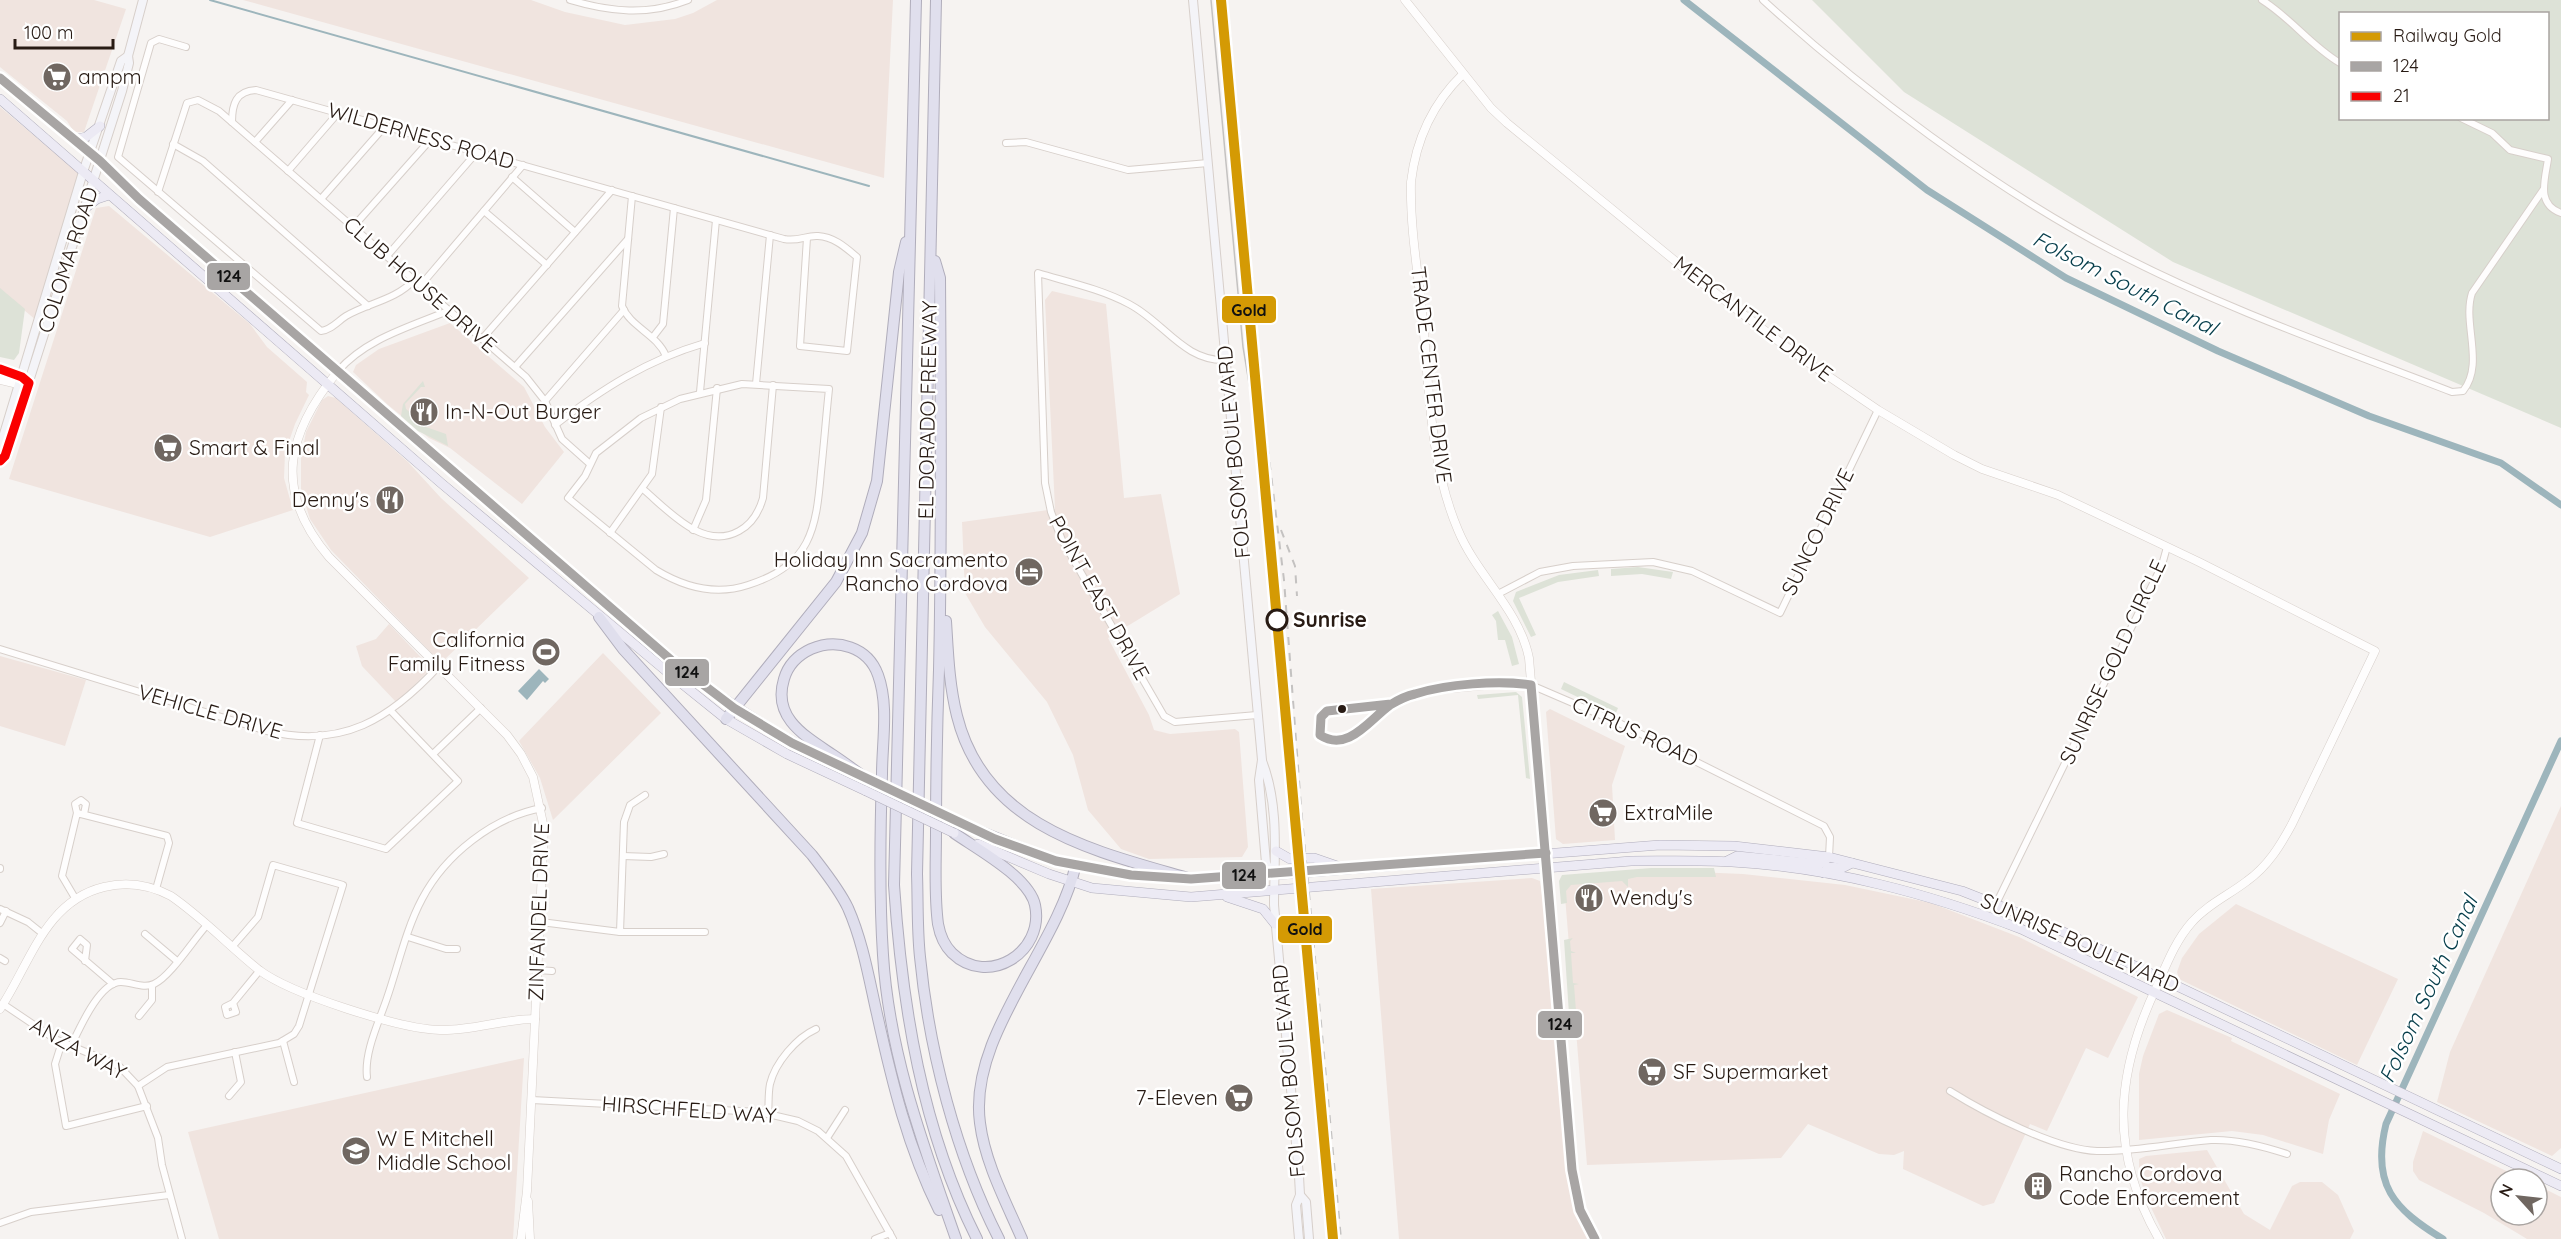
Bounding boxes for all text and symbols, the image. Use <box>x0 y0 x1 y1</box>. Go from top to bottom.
scale bar <box>15 12 112 50</box>
legend <box>2339 12 2549 120</box>
text: 100 m <box>24 21 73 44</box>
text: Railway Gold <box>2393 24 2502 47</box>
text: 124 <box>2393 54 2419 77</box>
supermarket icon: ampm <box>41 61 73 93</box>
place label: ampm <box>78 63 142 89</box>
text: 21 <box>2393 84 2410 107</box>
street label: WILDERNESS ROAD <box>325 96 518 174</box>
street label: COLOMA ROAD <box>31 183 103 336</box>
street label: CLUB HOUSE DRIVE <box>339 211 503 358</box>
water label: Folsom South Canal <box>2028 224 2224 343</box>
street label: MERCANTILE DRIVE <box>1669 250 1838 387</box>
line badge: 124 <box>206 262 251 291</box>
street label: TRADE CENTER DRIVE <box>1406 265 1458 485</box>
text: 124 <box>217 266 242 286</box>
line badge: Gold <box>1221 295 1277 324</box>
street label: EL DORADO FREEWAY <box>912 300 942 520</box>
text: Gold <box>1231 300 1267 320</box>
street label: FOLSOM BOULEVARD <box>1211 344 1255 560</box>
restaurant icon: In-N-Out Burger <box>408 396 440 428</box>
place label: In-N-Out Burger <box>445 398 601 424</box>
supermarket icon: Smart & Final <box>152 432 184 464</box>
place label: Smart & Final <box>189 434 320 460</box>
street label: SUNCO DRIVE <box>1775 464 1859 599</box>
restaurant icon: Denny's <box>374 484 406 516</box>
place label: Denny's <box>292 486 369 512</box>
street label: POINT EAST DRIVE <box>1044 511 1156 684</box>
place label: Holiday Inn Sacramento Rancho Cordova <box>774 546 1008 596</box>
street label: SUNRISE GOLD CIRCLE <box>2053 555 2171 768</box>
hotel icon: Holiday Inn Sacramento Rancho Cordova <box>1013 556 1045 588</box>
place label: Sunrise <box>1293 606 1367 632</box>
marker: Sunrise <box>1266 609 1288 631</box>
place label: California Family Fitness <box>388 626 525 676</box>
sports icon: California Family Fitness <box>530 636 562 668</box>
line badge: 124 <box>664 658 710 687</box>
text: 124 <box>675 662 700 682</box>
street label: VEHICLE DRIVE <box>135 678 286 744</box>
street label: CITRUS ROAD <box>1568 690 1703 772</box>
unlabelled marker <box>1336 703 1348 715</box>
supermarket icon: ExtraMile <box>1587 797 1619 829</box>
place label: ExtraMile <box>1624 799 1713 825</box>
street label: ZINFANDEL DRIVE <box>522 822 554 1002</box>
line badge: 124 <box>1221 861 1267 890</box>
text: 124 <box>1232 865 1257 885</box>
restaurant icon: Wendy's <box>1573 882 1605 914</box>
place label: Wendy's <box>1610 884 1693 910</box>
street label: SUNRISE BOULEVARD <box>1977 887 2184 998</box>
water label: Folsom South Canal <box>2372 888 2485 1087</box>
line badge: Gold <box>1277 915 1333 944</box>
text: Gold <box>1287 919 1323 939</box>
street label: FOLSOM BOULEVARD <box>1266 963 1310 1179</box>
line badge: 124 <box>1537 1010 1583 1039</box>
street label: ANZA WAY <box>26 1011 131 1085</box>
text: 124 <box>1548 1014 1573 1034</box>
supermarket icon: SF Supermarket <box>1636 1056 1668 1088</box>
place label: SF Supermarket <box>1673 1058 1829 1084</box>
supermarket icon: 7-Eleven <box>1223 1082 1255 1114</box>
place label: 7-Eleven <box>1136 1084 1218 1110</box>
street label: HIRSCHFELD WAY <box>601 1090 778 1128</box>
place label: W E Mitchell Middle School <box>377 1125 511 1175</box>
school or university icon: W E Mitchell Middle School <box>340 1135 372 1167</box>
place label: Rancho Cordova Code Enforcement <box>2059 1160 2240 1210</box>
north arrow <box>2489 1167 2549 1227</box>
building icon: Rancho Cordova Code Enforcement <box>2022 1170 2054 1202</box>
text: N <box>2494 1180 2517 1200</box>

